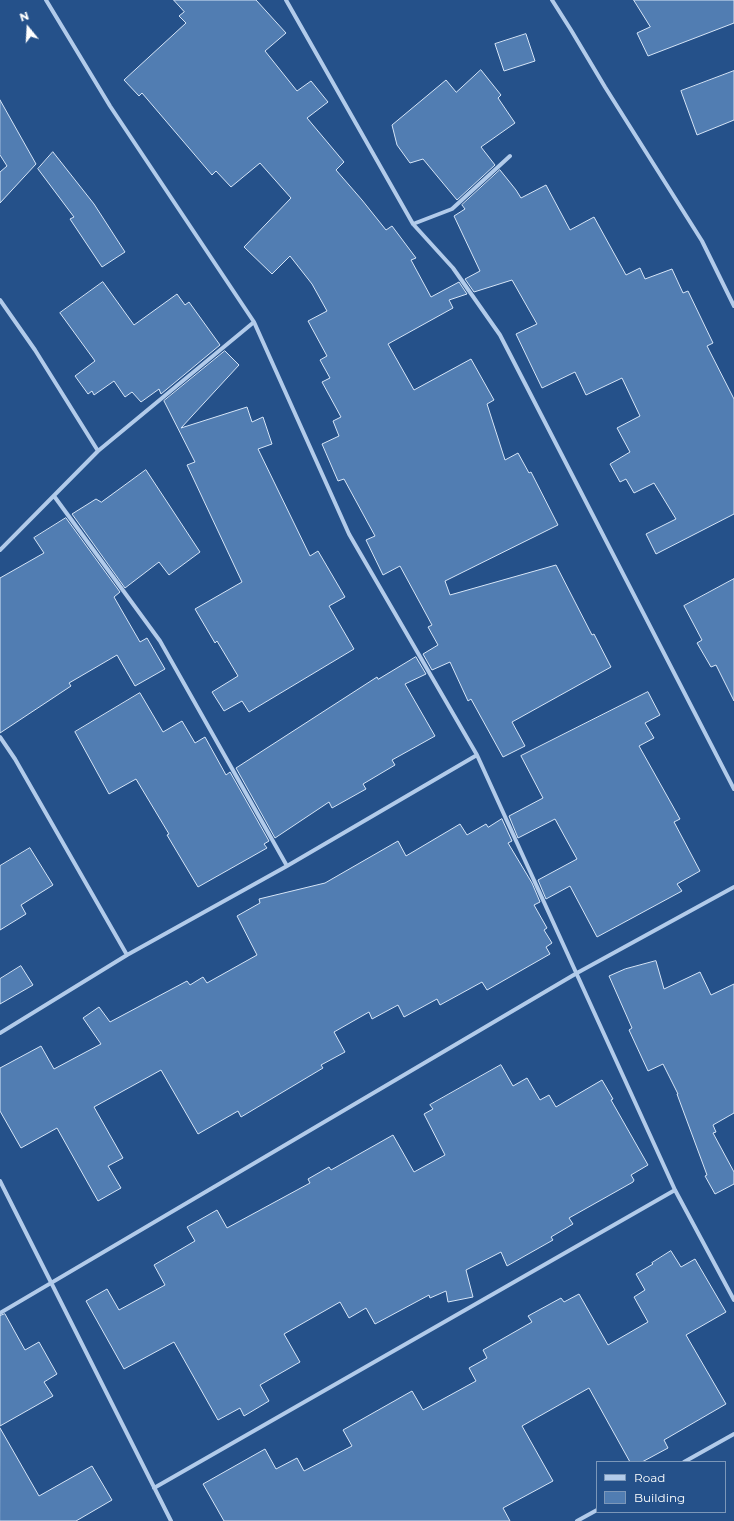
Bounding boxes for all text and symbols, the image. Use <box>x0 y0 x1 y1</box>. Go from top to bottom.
north arrow <box>8 8 48 48</box>
text: N <box>18 9 31 25</box>
legend <box>596 1461 726 1513</box>
text: Road <box>634 1470 665 1485</box>
text: Building <box>634 1490 685 1505</box>

